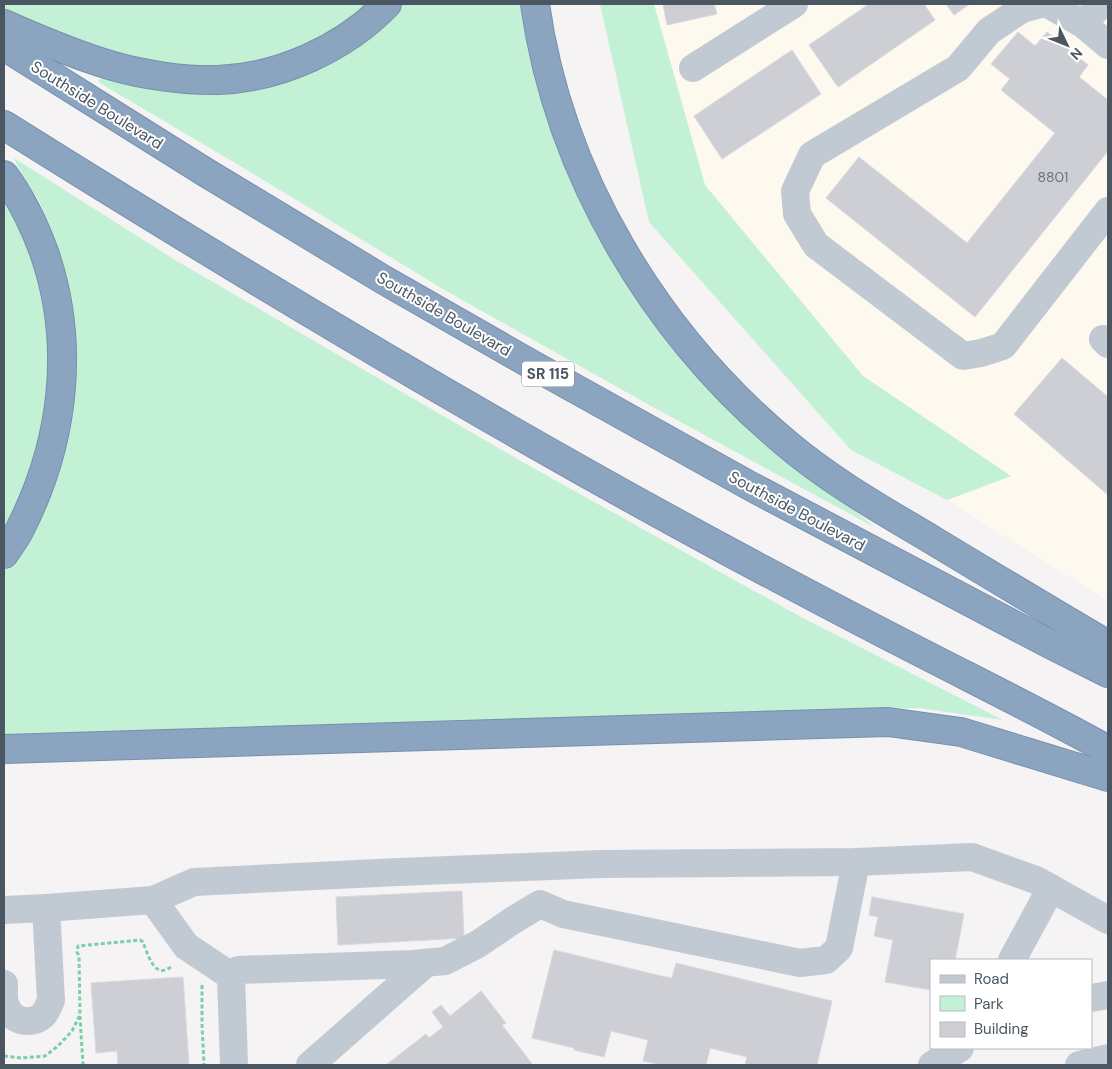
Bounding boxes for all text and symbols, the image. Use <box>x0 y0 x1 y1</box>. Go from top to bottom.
north arrow <box>1042 20 1092 70</box>
text: N <box>1066 44 1087 64</box>
street label: Southside Boulevard <box>27 56 167 154</box>
house number: 8801 <box>1038 168 1068 186</box>
street label: Southside Boulevard <box>373 267 515 361</box>
road number: SR 115 <box>522 362 574 386</box>
street label: Southside Boulevard <box>725 466 869 556</box>
legend <box>930 959 1092 1049</box>
text: Road <box>974 969 1009 989</box>
text: Park <box>974 994 1004 1014</box>
text: Building <box>974 1019 1029 1039</box>

